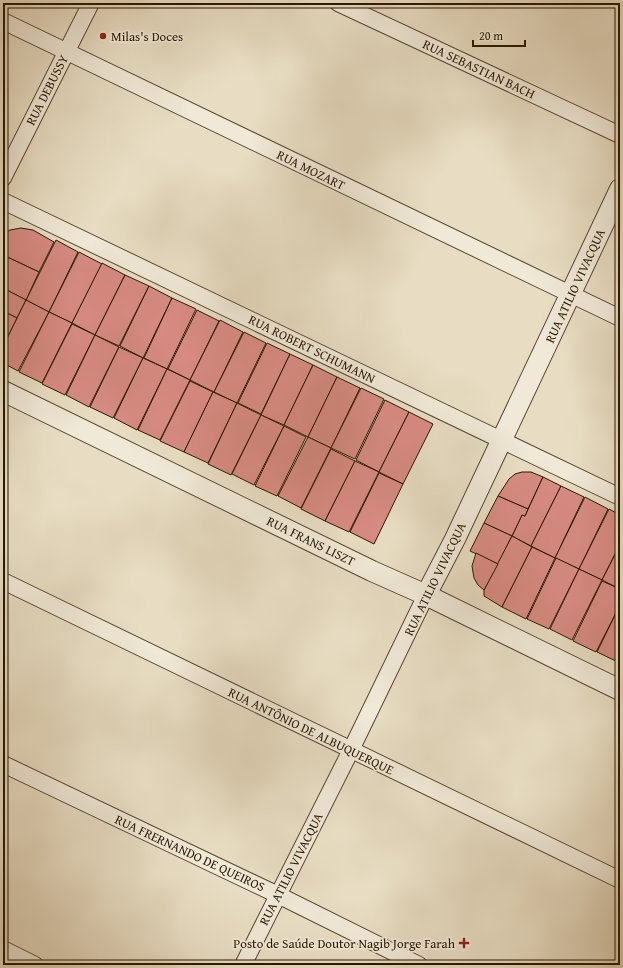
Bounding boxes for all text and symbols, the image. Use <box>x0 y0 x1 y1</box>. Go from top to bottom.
scale bar <box>473 22 525 48</box>
place label: Milas's Doces <box>111 27 183 46</box>
text: 20 m <box>479 27 503 44</box>
marker: Milas's Doces <box>98 31 108 41</box>
street label: RUA SEBASTIAN BACH <box>420 35 539 104</box>
street label: RUA DEBUSSY <box>21 51 73 129</box>
street label: RUA MOZART <box>274 145 349 195</box>
street label: RUA ATILIO VIVACQUA <box>540 226 610 346</box>
street label: RUA ROBERT SCHUMANN <box>245 310 379 388</box>
street label: RUA FRANS LISZT <box>263 511 359 571</box>
street label: RUA ATILIO VIVACQUA <box>399 519 471 639</box>
street label: RUA ANTÔNIO DE ALBUQUERQUE <box>225 683 397 780</box>
street label: RUA ATILIO VIVACQUA <box>254 809 328 929</box>
street label: RUA FRERNANDO DE QUEIROS <box>112 810 268 896</box>
place label: Posto de Saúde Doutor Nagib Jorge Farah <box>233 934 456 953</box>
marker: Posto de Saúde Doutor Nagib Jorge Farah <box>458 937 470 949</box>

